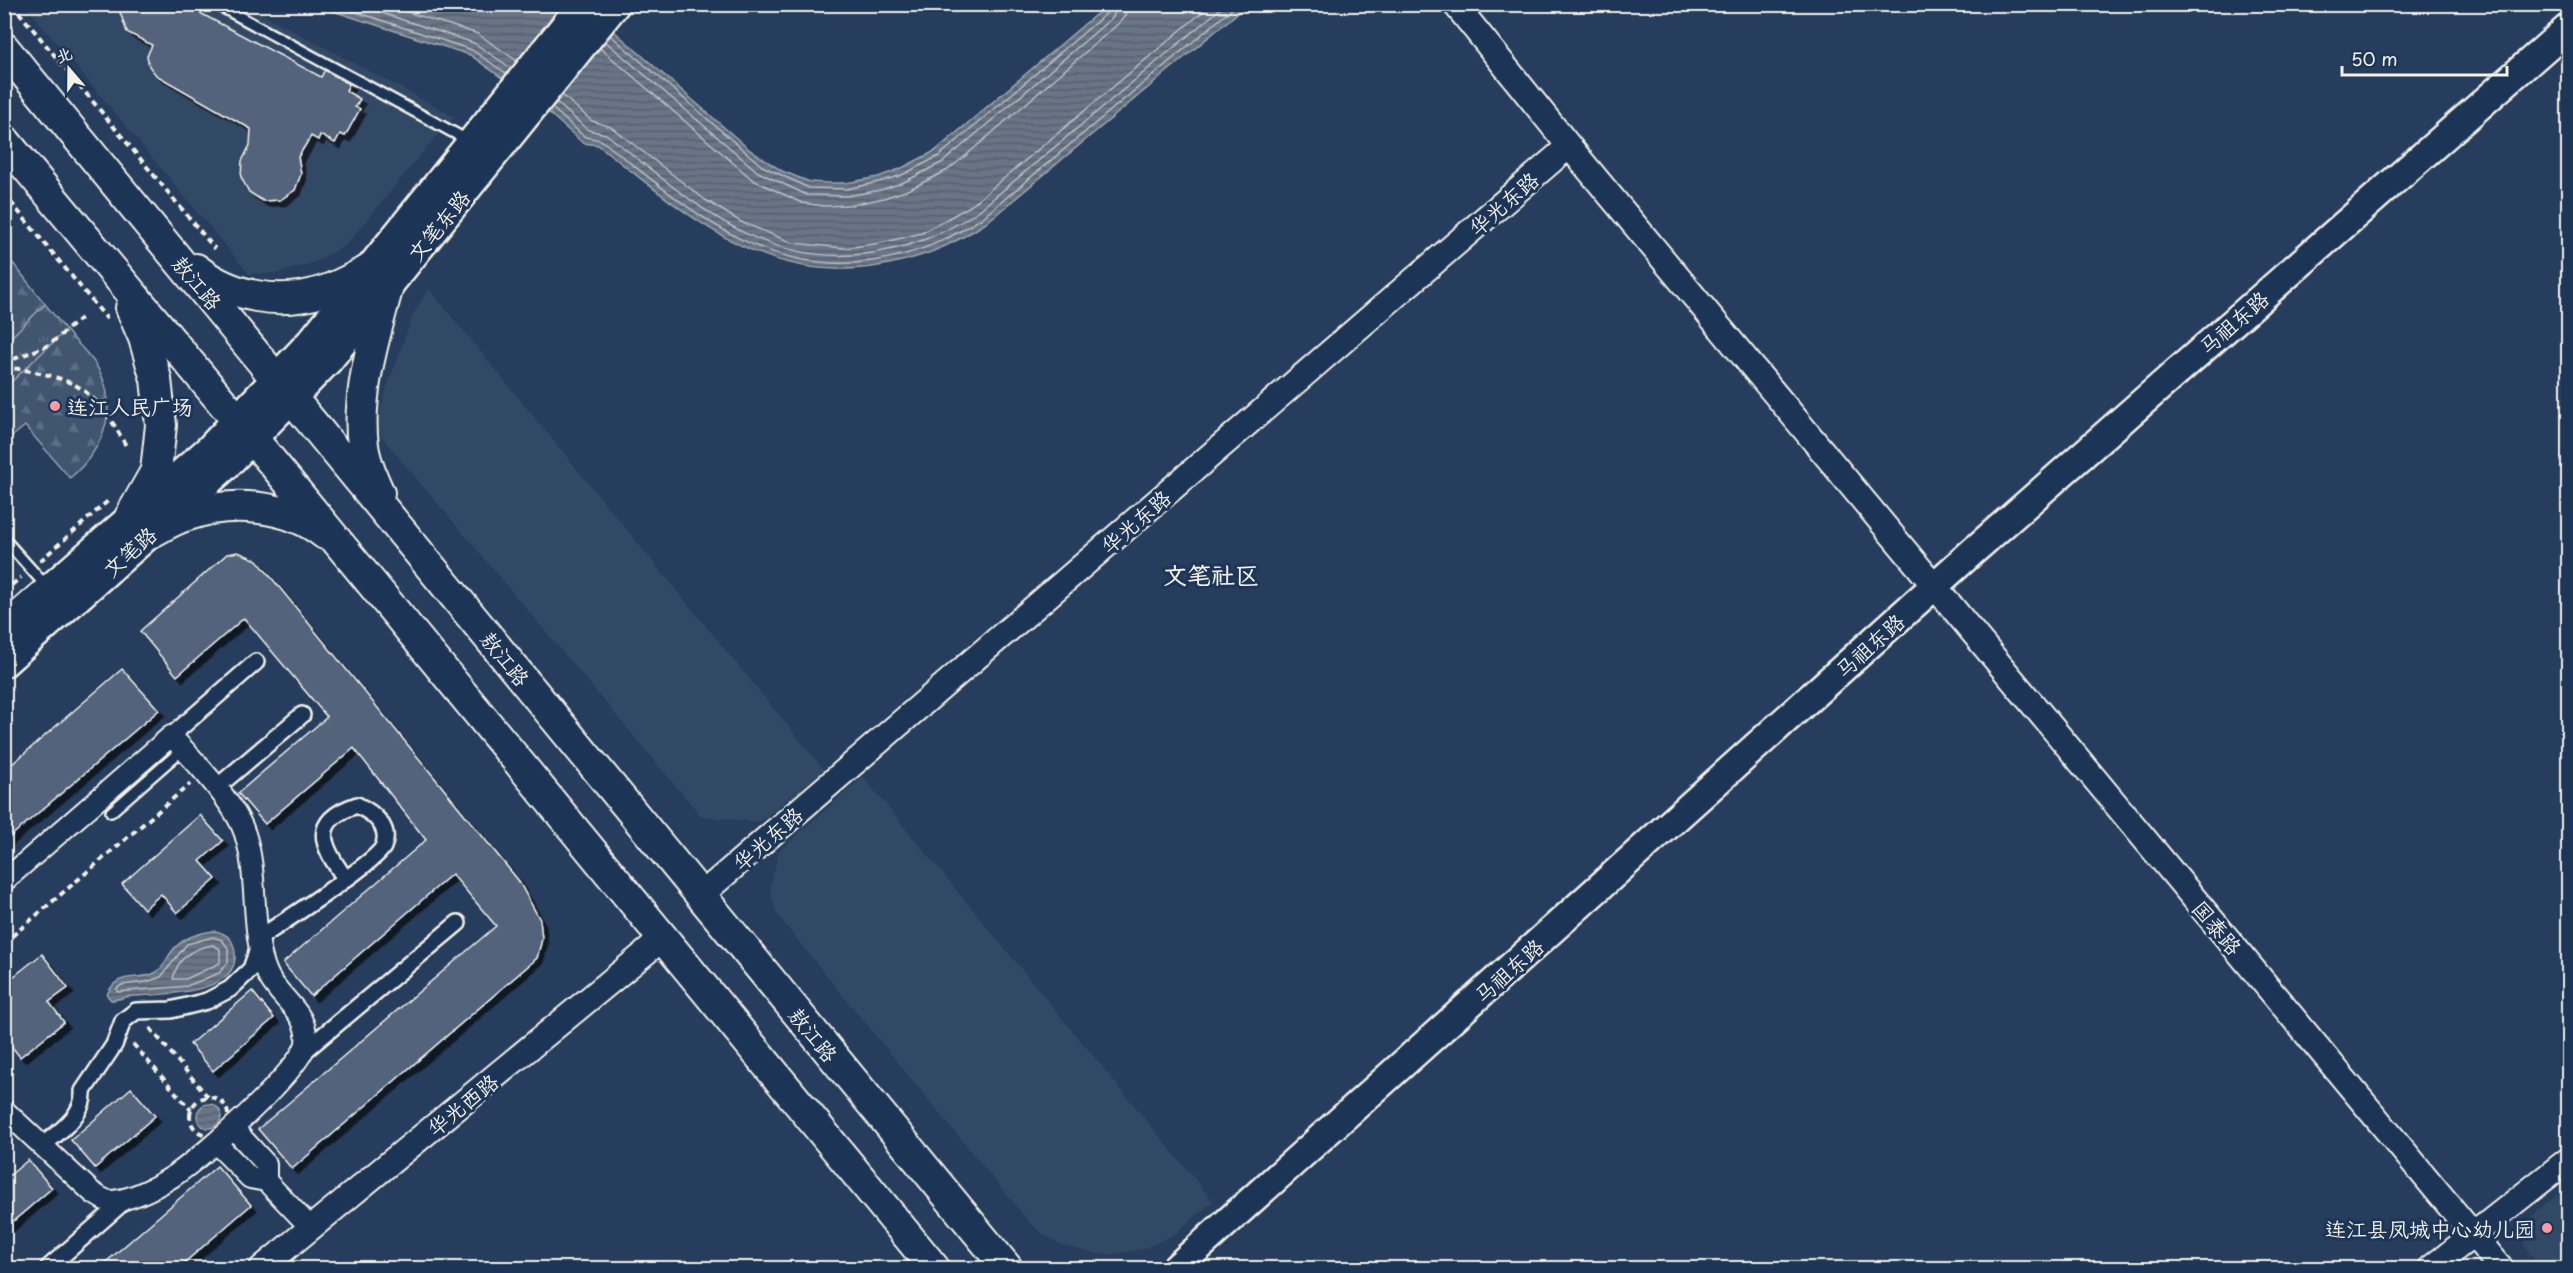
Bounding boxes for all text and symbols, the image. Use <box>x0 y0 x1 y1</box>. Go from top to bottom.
north arrow <box>39 39 99 99</box>
scale bar <box>2342 39 2507 77</box>
text: 北 <box>52 40 75 68</box>
text: 50 m <box>2351 45 2398 72</box>
street label: 华光东路 <box>1461 163 1545 243</box>
street label: 文笔东路 <box>399 182 477 268</box>
street label: 敖江路 <box>165 248 231 316</box>
street label: 马祖东路 <box>2191 282 2275 362</box>
place label: 连江人民广场 <box>67 390 193 422</box>
marker: 连江人民广场 <box>48 399 62 413</box>
street label: 华光东路 <box>1093 481 1177 561</box>
street label: 文笔路 <box>95 518 163 584</box>
district label: 文笔社区 <box>1163 556 1259 592</box>
street label: 马祖东路 <box>1827 605 1911 685</box>
street label: 敖江路 <box>474 623 538 693</box>
street label: 华光东路 <box>725 798 809 878</box>
street label: 国泰路 <box>2185 893 2251 961</box>
street label: 马祖东路 <box>1466 930 1550 1010</box>
street label: 敖江路 <box>782 999 846 1069</box>
street label: 华光西路 <box>419 1065 505 1143</box>
place label: 连江县凤城中心幼儿园 <box>2325 1212 2535 1244</box>
marker: 连江县凤城中心幼儿园 <box>2540 1221 2554 1235</box>

